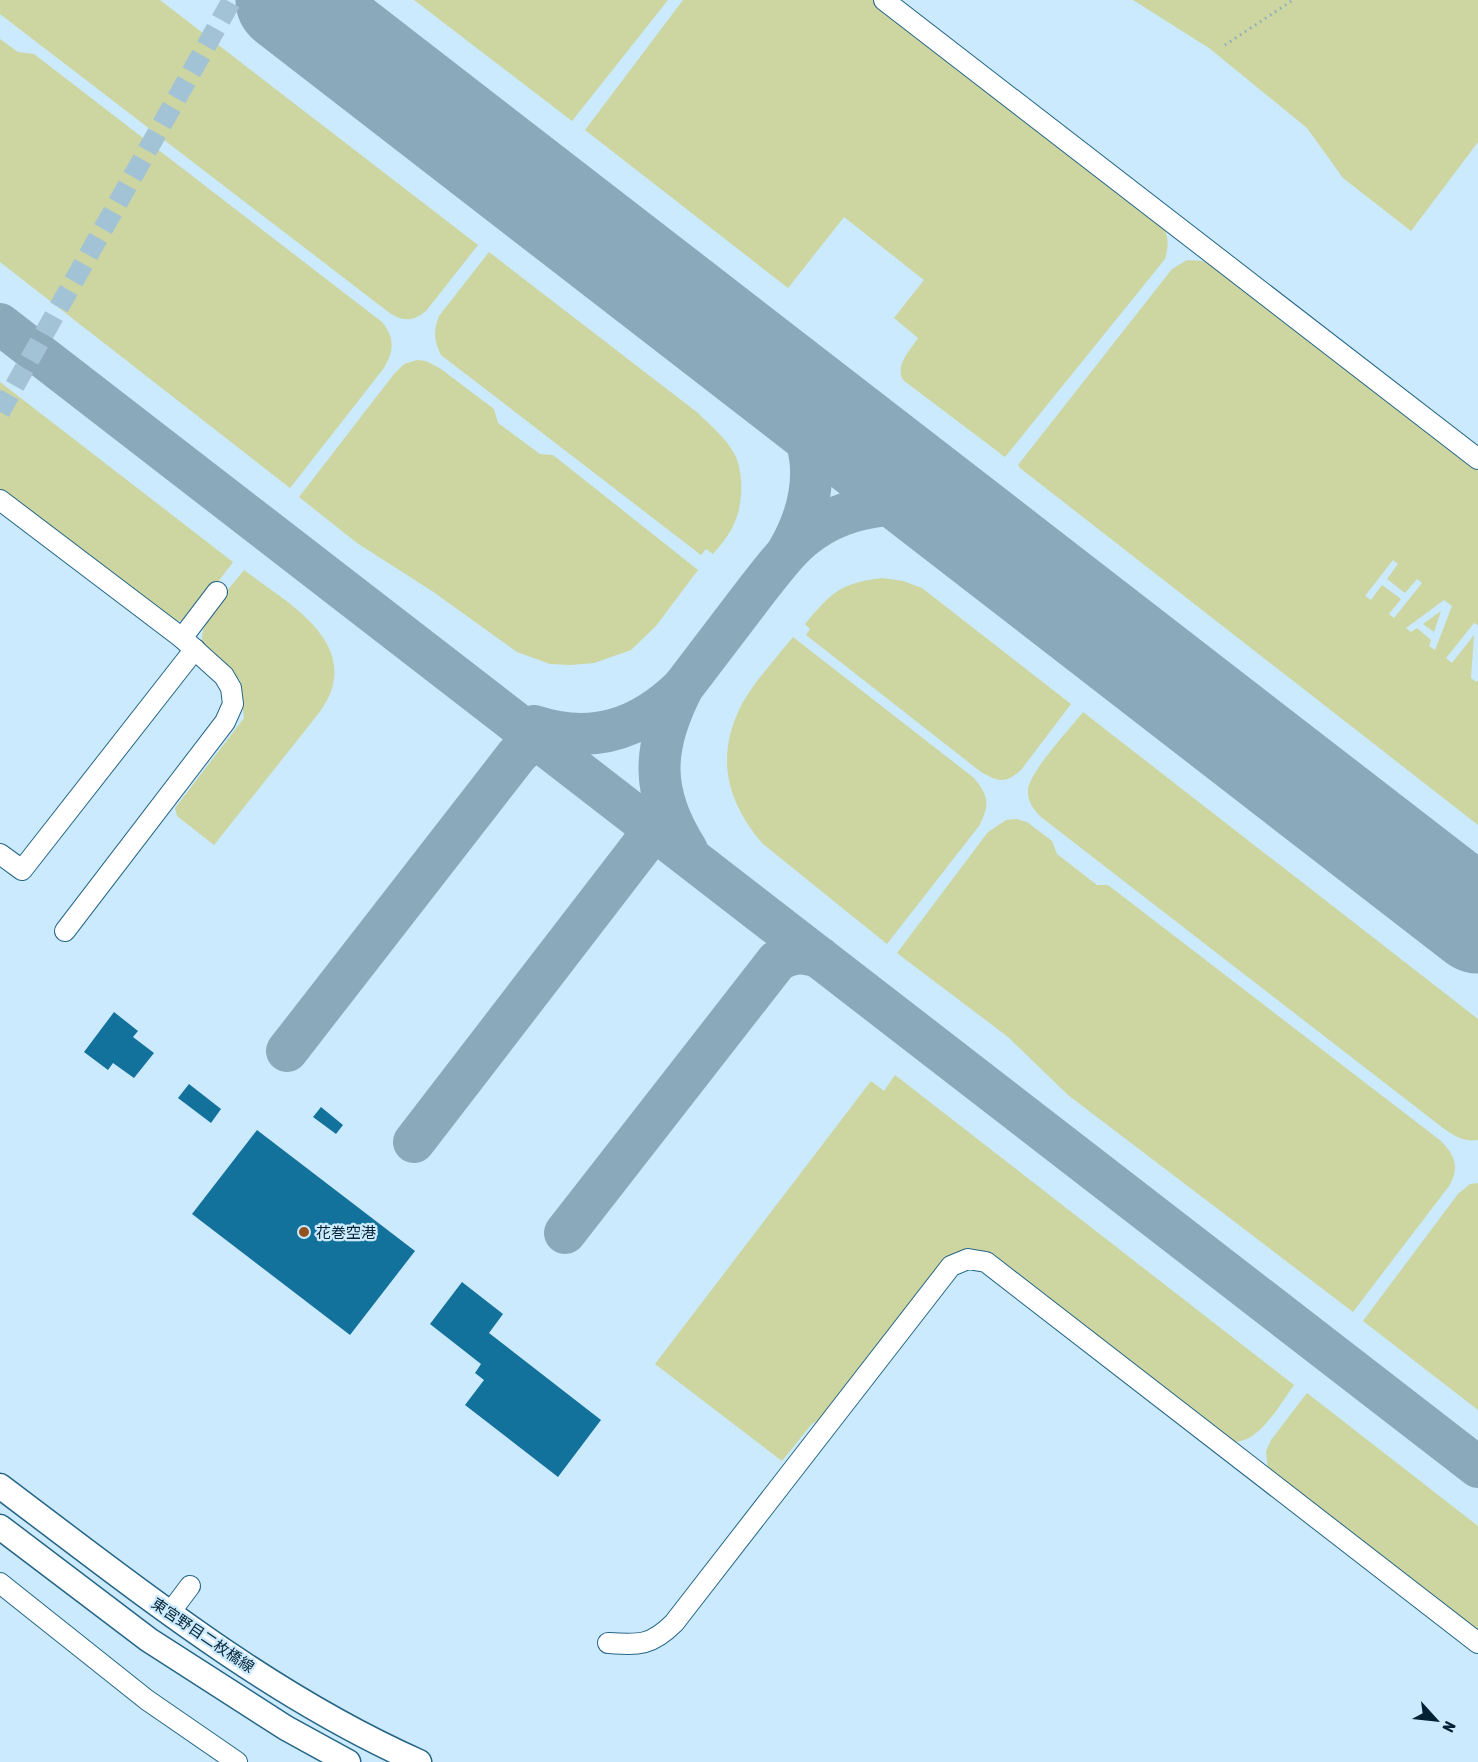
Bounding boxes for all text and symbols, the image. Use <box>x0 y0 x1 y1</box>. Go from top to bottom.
place label: 花巻空港 <box>316 1224 376 1241</box>
marker: 花巻空港 <box>297 1225 311 1239</box>
street label: 東宮野目二枚橋線 <box>148 1594 258 1676</box>
north arrow <box>1406 1690 1466 1750</box>
text: N <box>1439 1719 1460 1735</box>

